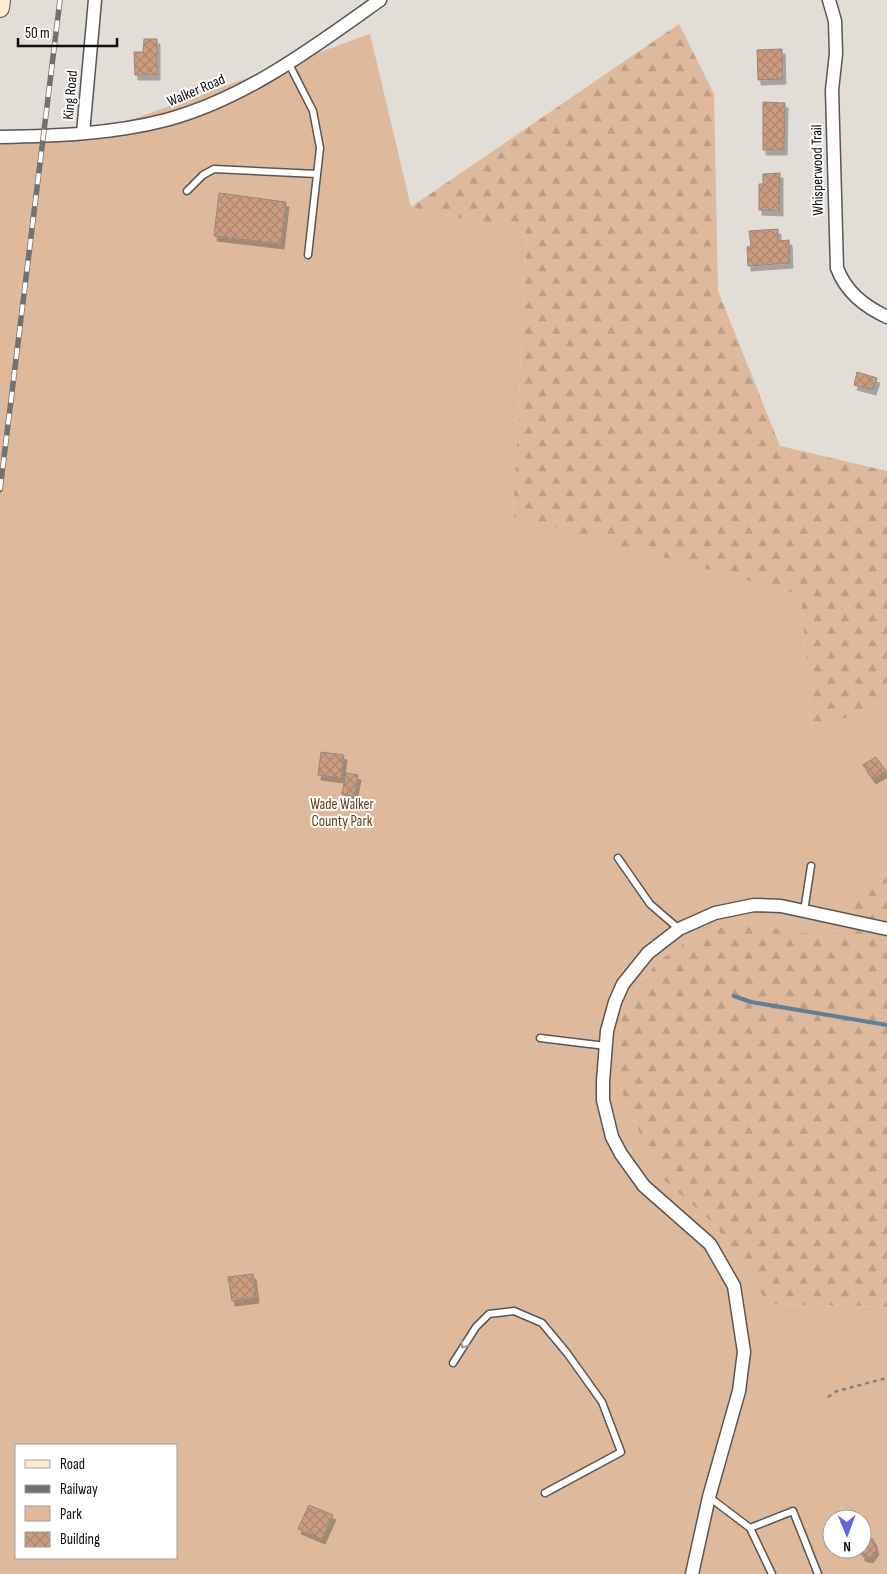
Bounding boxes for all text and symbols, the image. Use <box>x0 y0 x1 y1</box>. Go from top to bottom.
scale bar <box>18 15 116 47</box>
text: 50 m <box>25 24 50 43</box>
street label: King Road <box>59 70 82 120</box>
street label: Walker Road <box>164 70 228 111</box>
street label: Whisperwood Trail <box>807 124 828 216</box>
park label: Wade Walker County Park <box>310 795 374 831</box>
one-way arrow <box>461 1340 471 1349</box>
legend <box>15 1444 178 1559</box>
text: Road <box>60 1455 85 1474</box>
text: Railway <box>60 1480 98 1499</box>
text: Park <box>60 1505 82 1524</box>
north arrow <box>822 1509 872 1559</box>
text: Building <box>60 1530 100 1549</box>
text: N <box>843 1538 851 1555</box>

